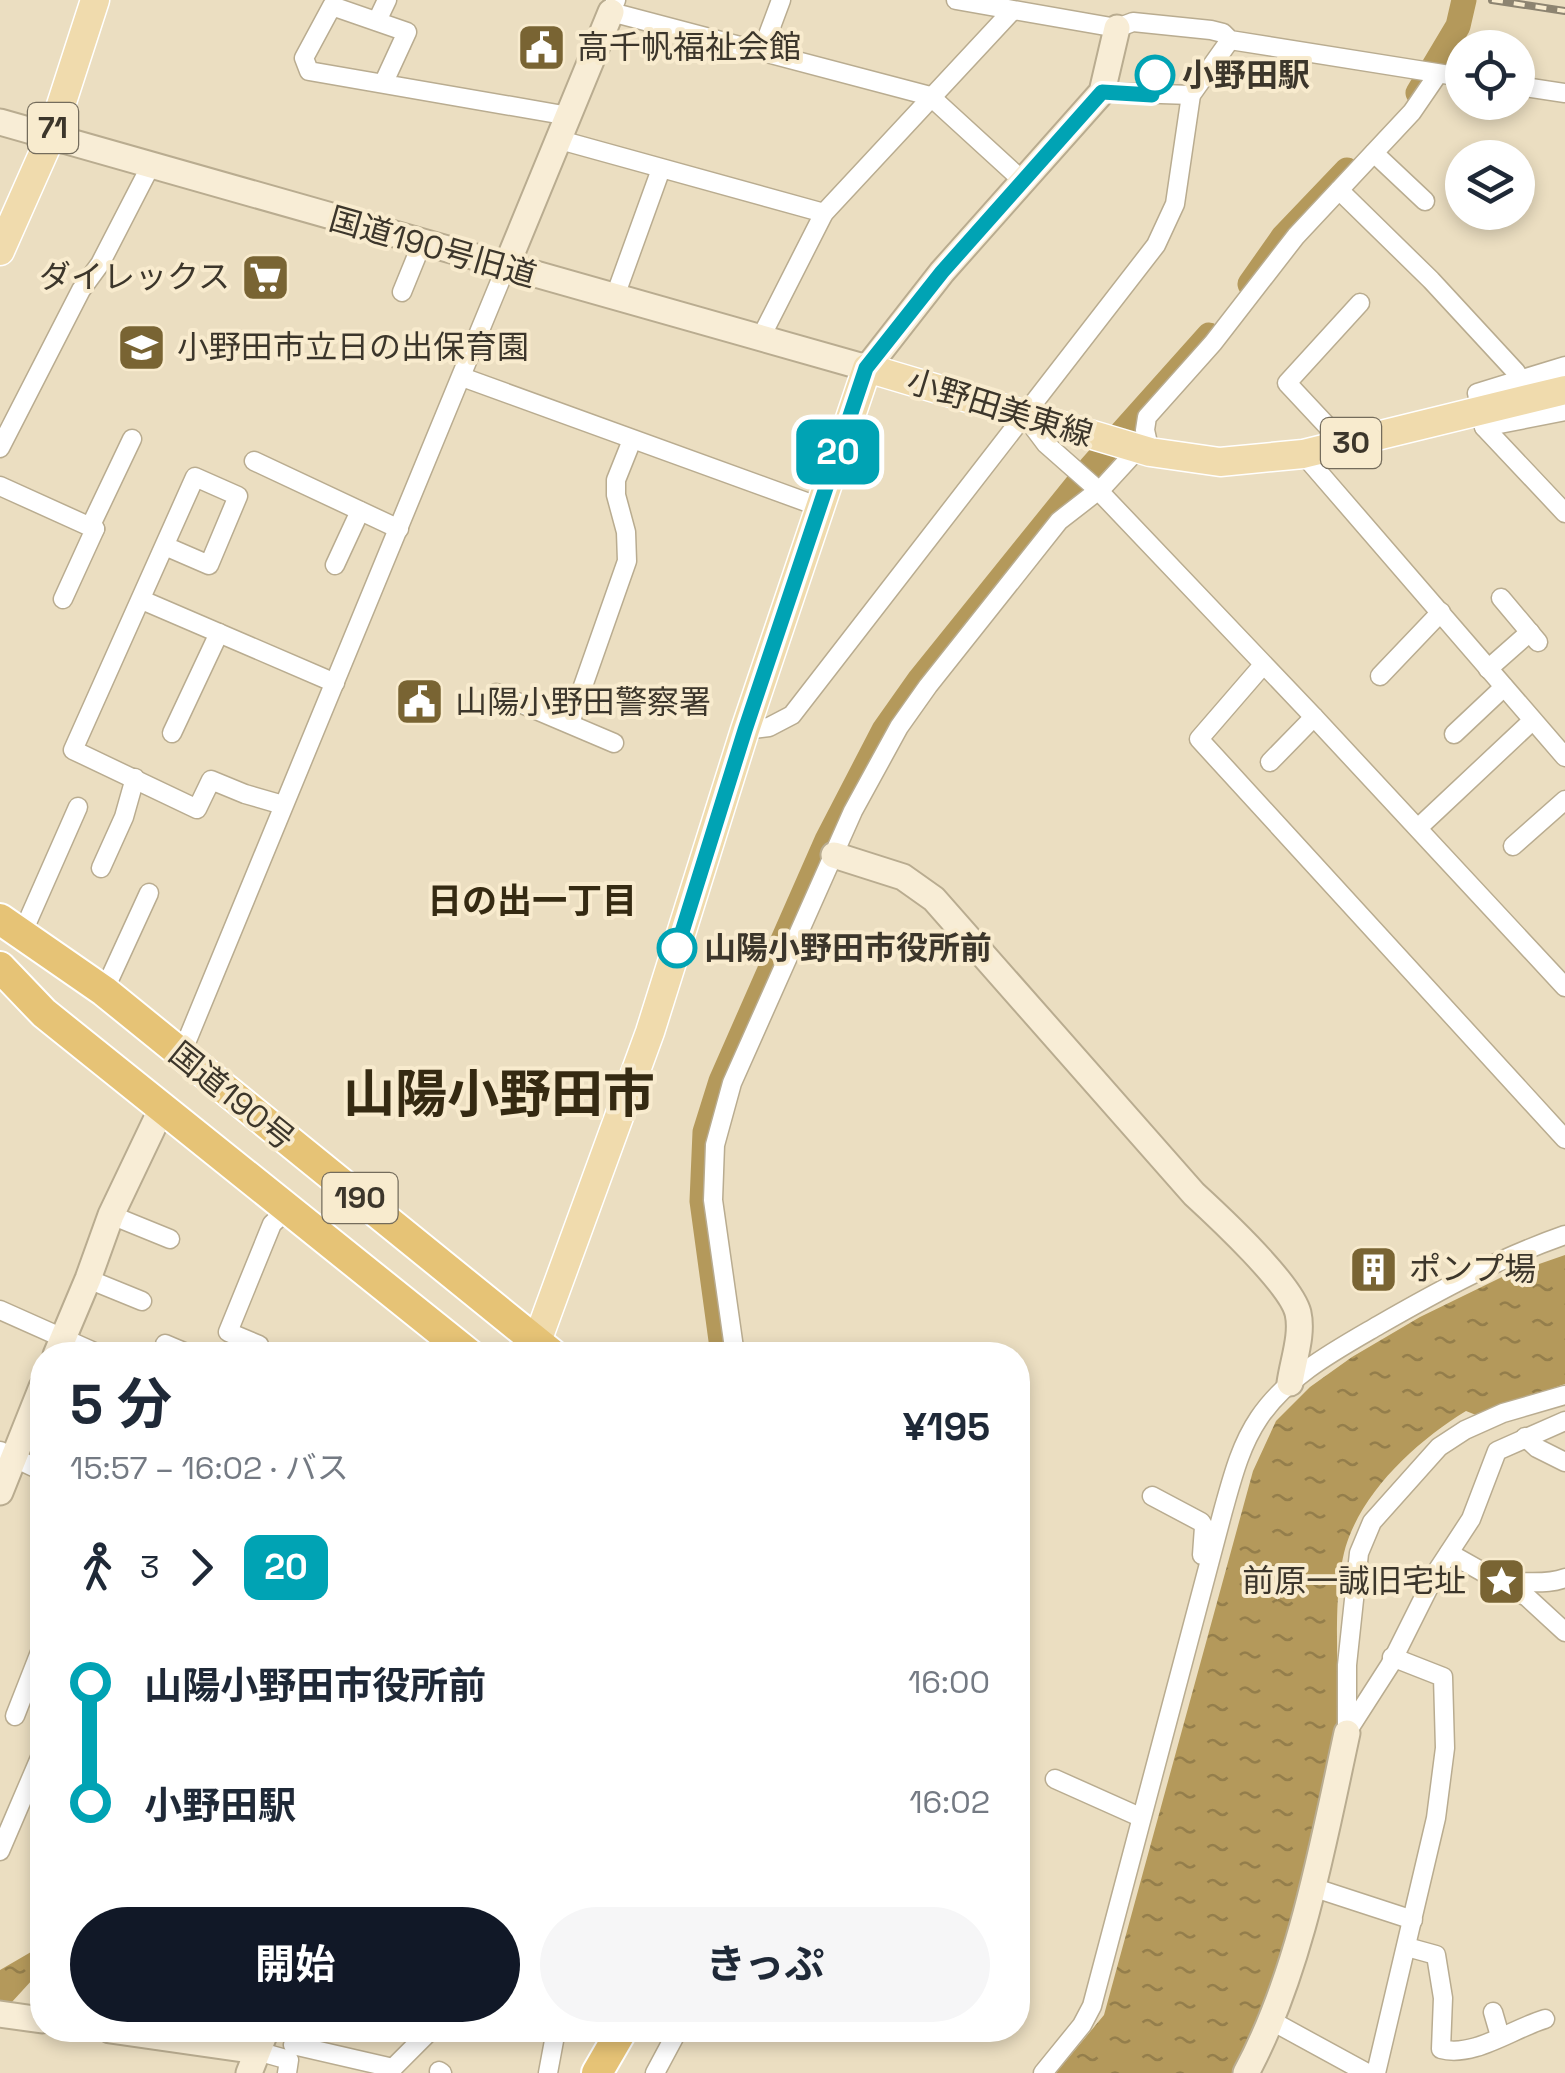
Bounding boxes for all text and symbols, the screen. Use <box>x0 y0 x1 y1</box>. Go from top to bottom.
public building icon: 高千帆福祉会館 <box>516 21 568 73</box>
place label: 高千帆福祉会館 <box>577 27 801 67</box>
map controls <box>1445 30 1535 230</box>
button: locate <box>1445 30 1535 120</box>
place label: 小野田駅 <box>1182 55 1310 95</box>
marker: 小野田駅 <box>1136 56 1174 94</box>
road number: 71 <box>28 103 78 153</box>
button: layers <box>1445 140 1535 230</box>
street label: 国道190号旧道 <box>325 198 541 296</box>
supermarket icon: ダイレックス <box>239 251 291 303</box>
place label: ダイレックス <box>39 257 230 297</box>
school or university icon: 小野田市立日の出保育園 <box>116 321 168 373</box>
place label: 小野田市立日の出保育園 <box>177 327 529 367</box>
street label: 小野田美東線 <box>902 361 1098 455</box>
road number: 30 <box>1321 418 1381 468</box>
line badge: 20 <box>793 420 883 484</box>
text: 20 <box>816 430 860 474</box>
public building icon: 山陽小野田警察署 <box>394 676 446 728</box>
place label: 山陽小野田警察署 <box>455 682 711 722</box>
district label: 日の出一丁目 <box>427 879 637 923</box>
place label: 山陽小野田市役所前 <box>704 928 992 968</box>
marker: 山陽小野田市役所前 <box>658 929 696 967</box>
street label: 国道190号 <box>161 1033 303 1159</box>
district label: 山陽小野田市 <box>343 1061 655 1127</box>
road number: 190 <box>322 1173 398 1223</box>
building icon: ポンプ場 <box>1348 1243 1400 1295</box>
place label: ポンプ場 <box>1409 1249 1536 1289</box>
text: 5 分 <box>70 1369 172 1439</box>
text: ¥195 <box>903 1403 990 1451</box>
text: 15:57 – 16:02 · バス <box>70 1448 349 1488</box>
icon: walk <box>70 1540 125 1595</box>
icon: forward <box>174 1540 229 1595</box>
text: 20 <box>264 1545 308 1589</box>
text: 3 <box>140 1547 159 1587</box>
place icon: 前原一誠旧宅址 <box>1475 1555 1527 1607</box>
place label: 前原一誠旧宅址 <box>1242 1561 1466 1601</box>
text: 山陽小野田市役所前 <box>144 1662 486 1710</box>
text: 16:00 <box>908 1662 990 1702</box>
text: 小野田駅 <box>144 1782 296 1830</box>
text: 16:02 <box>909 1782 990 1822</box>
button: 開始 <box>70 1907 520 2022</box>
button: きっぷ <box>540 1907 990 2022</box>

